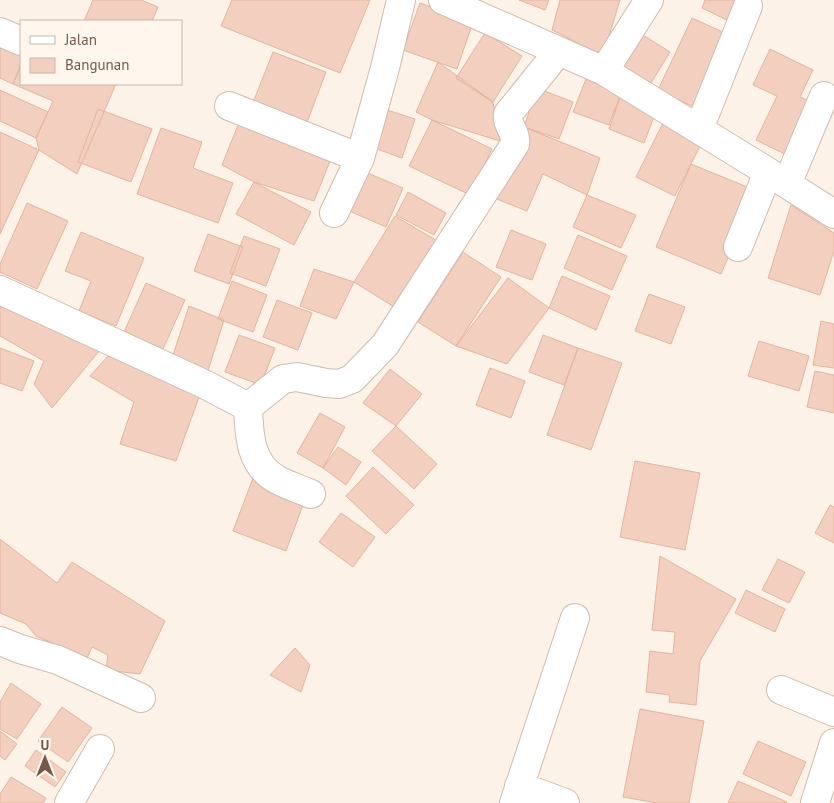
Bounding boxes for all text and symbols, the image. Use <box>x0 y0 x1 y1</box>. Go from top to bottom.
legend <box>20 20 182 85</box>
text: Jalan <box>64 30 97 49</box>
text: Bangunan <box>65 55 129 74</box>
north arrow <box>20 733 70 783</box>
text: U <box>41 736 49 754</box>

